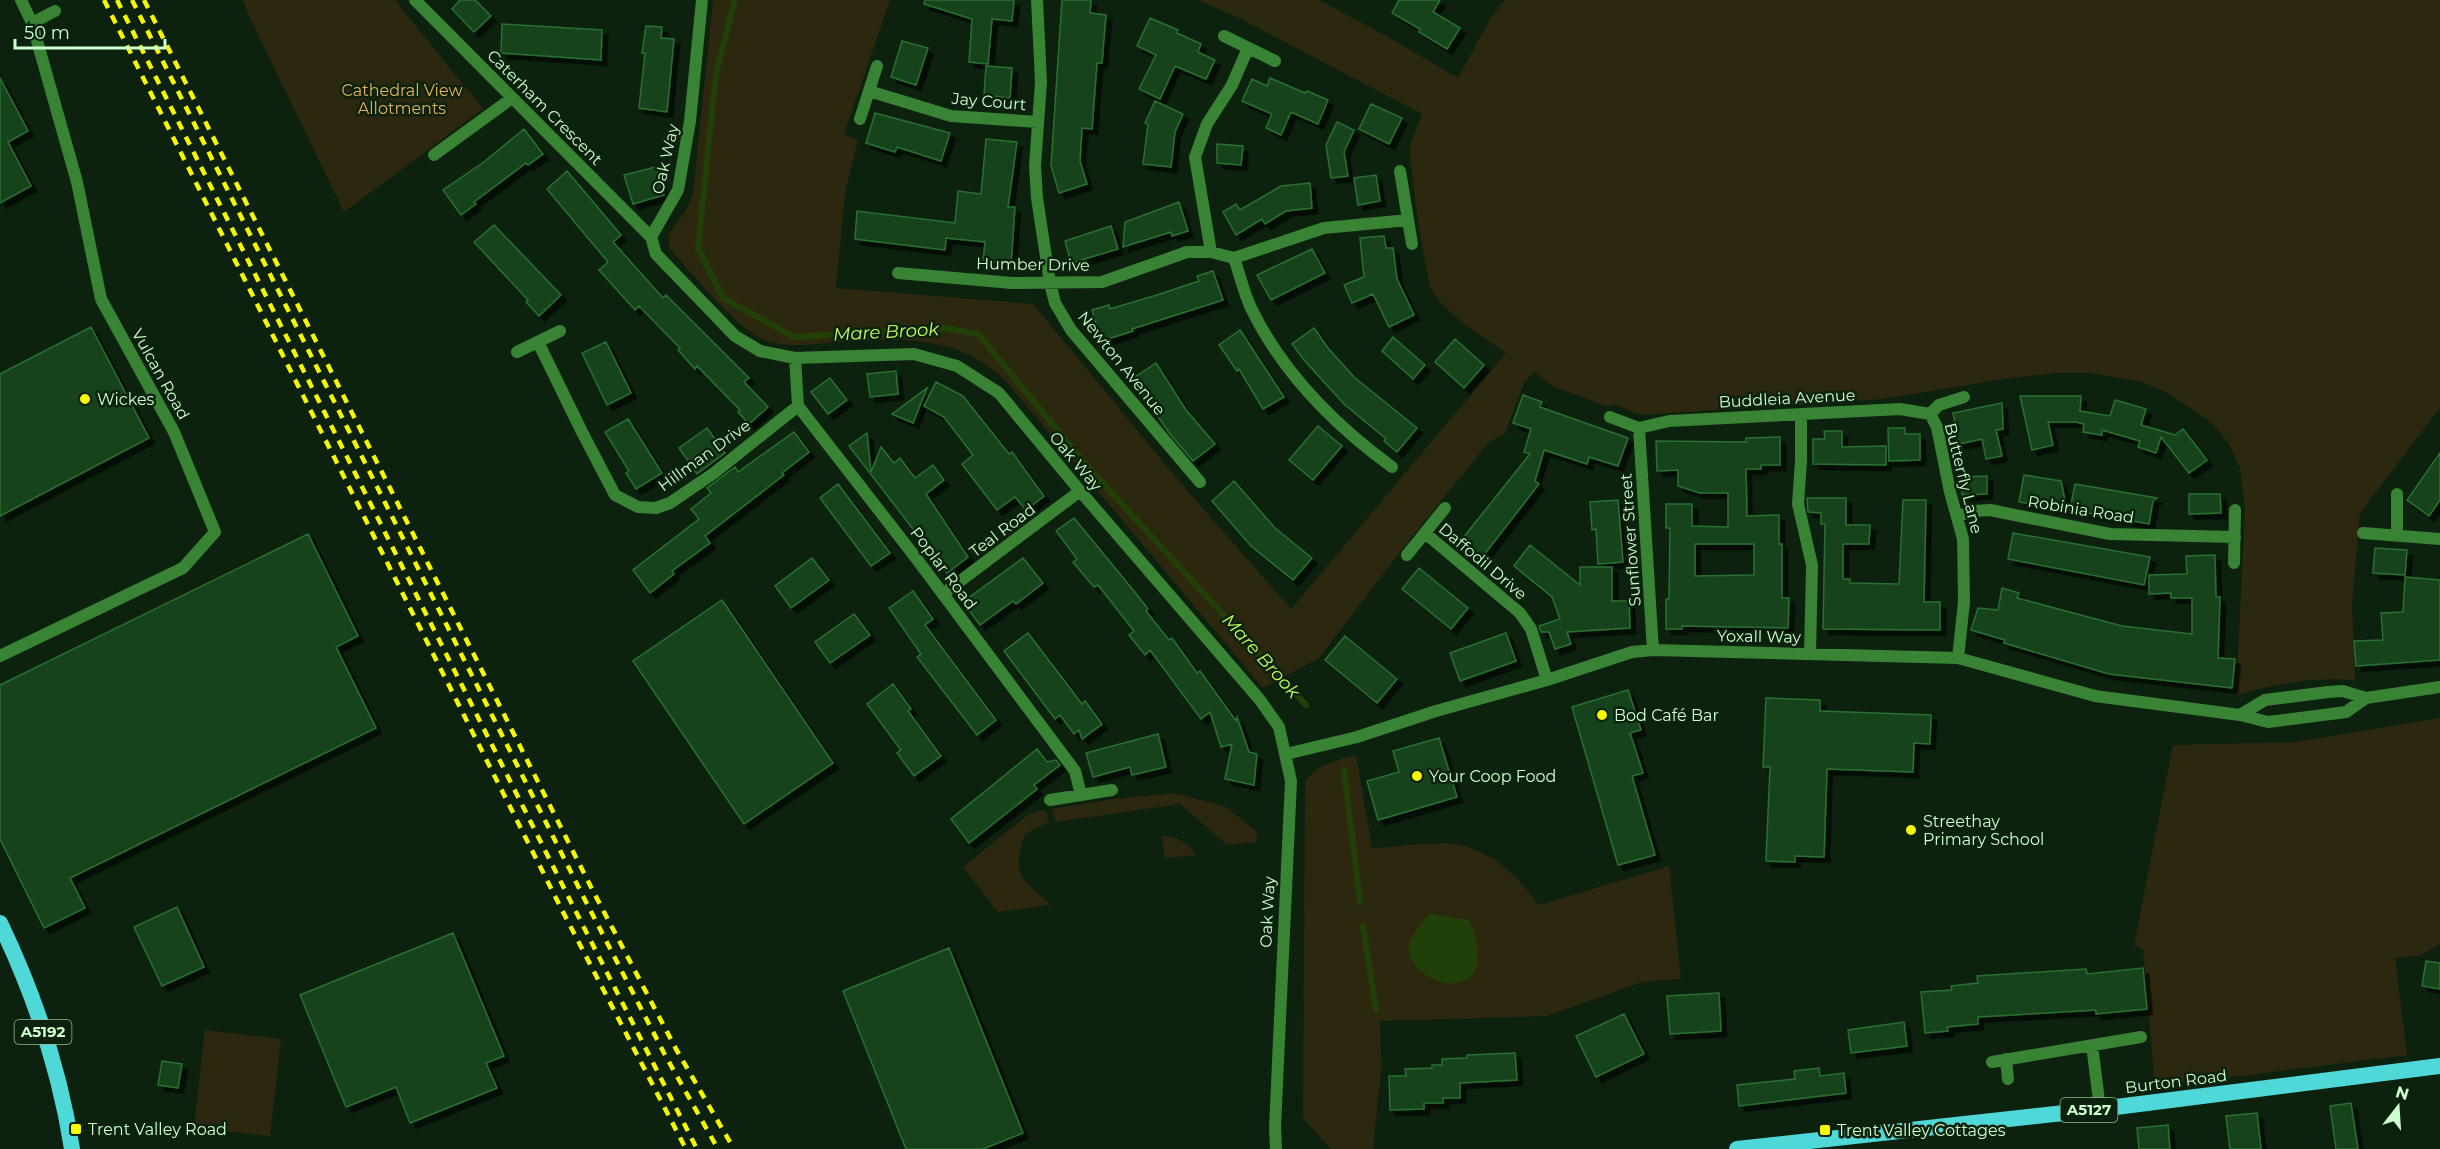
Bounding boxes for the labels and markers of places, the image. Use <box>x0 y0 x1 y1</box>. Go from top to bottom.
place label: Wickes <box>97 390 155 409</box>
marker: Wickes <box>78 392 92 406</box>
place label: Bod Café Bar <box>1614 706 1719 725</box>
marker: Bod Café Bar <box>1595 708 1609 722</box>
place label: Your Coop Food <box>1429 767 1556 786</box>
marker: Your Coop Food <box>1410 769 1424 783</box>
place label: Streethay Primary School <box>1923 812 2044 849</box>
marker: Streethay Primary School <box>1904 823 1918 837</box>
place label: Trent Valley Road <box>88 1120 227 1139</box>
place label: Trent Valley Cottages <box>1837 1121 2006 1140</box>
marker: Trent Valley Road <box>69 1122 83 1136</box>
marker: Trent Valley Cottages <box>1818 1123 1832 1137</box>

